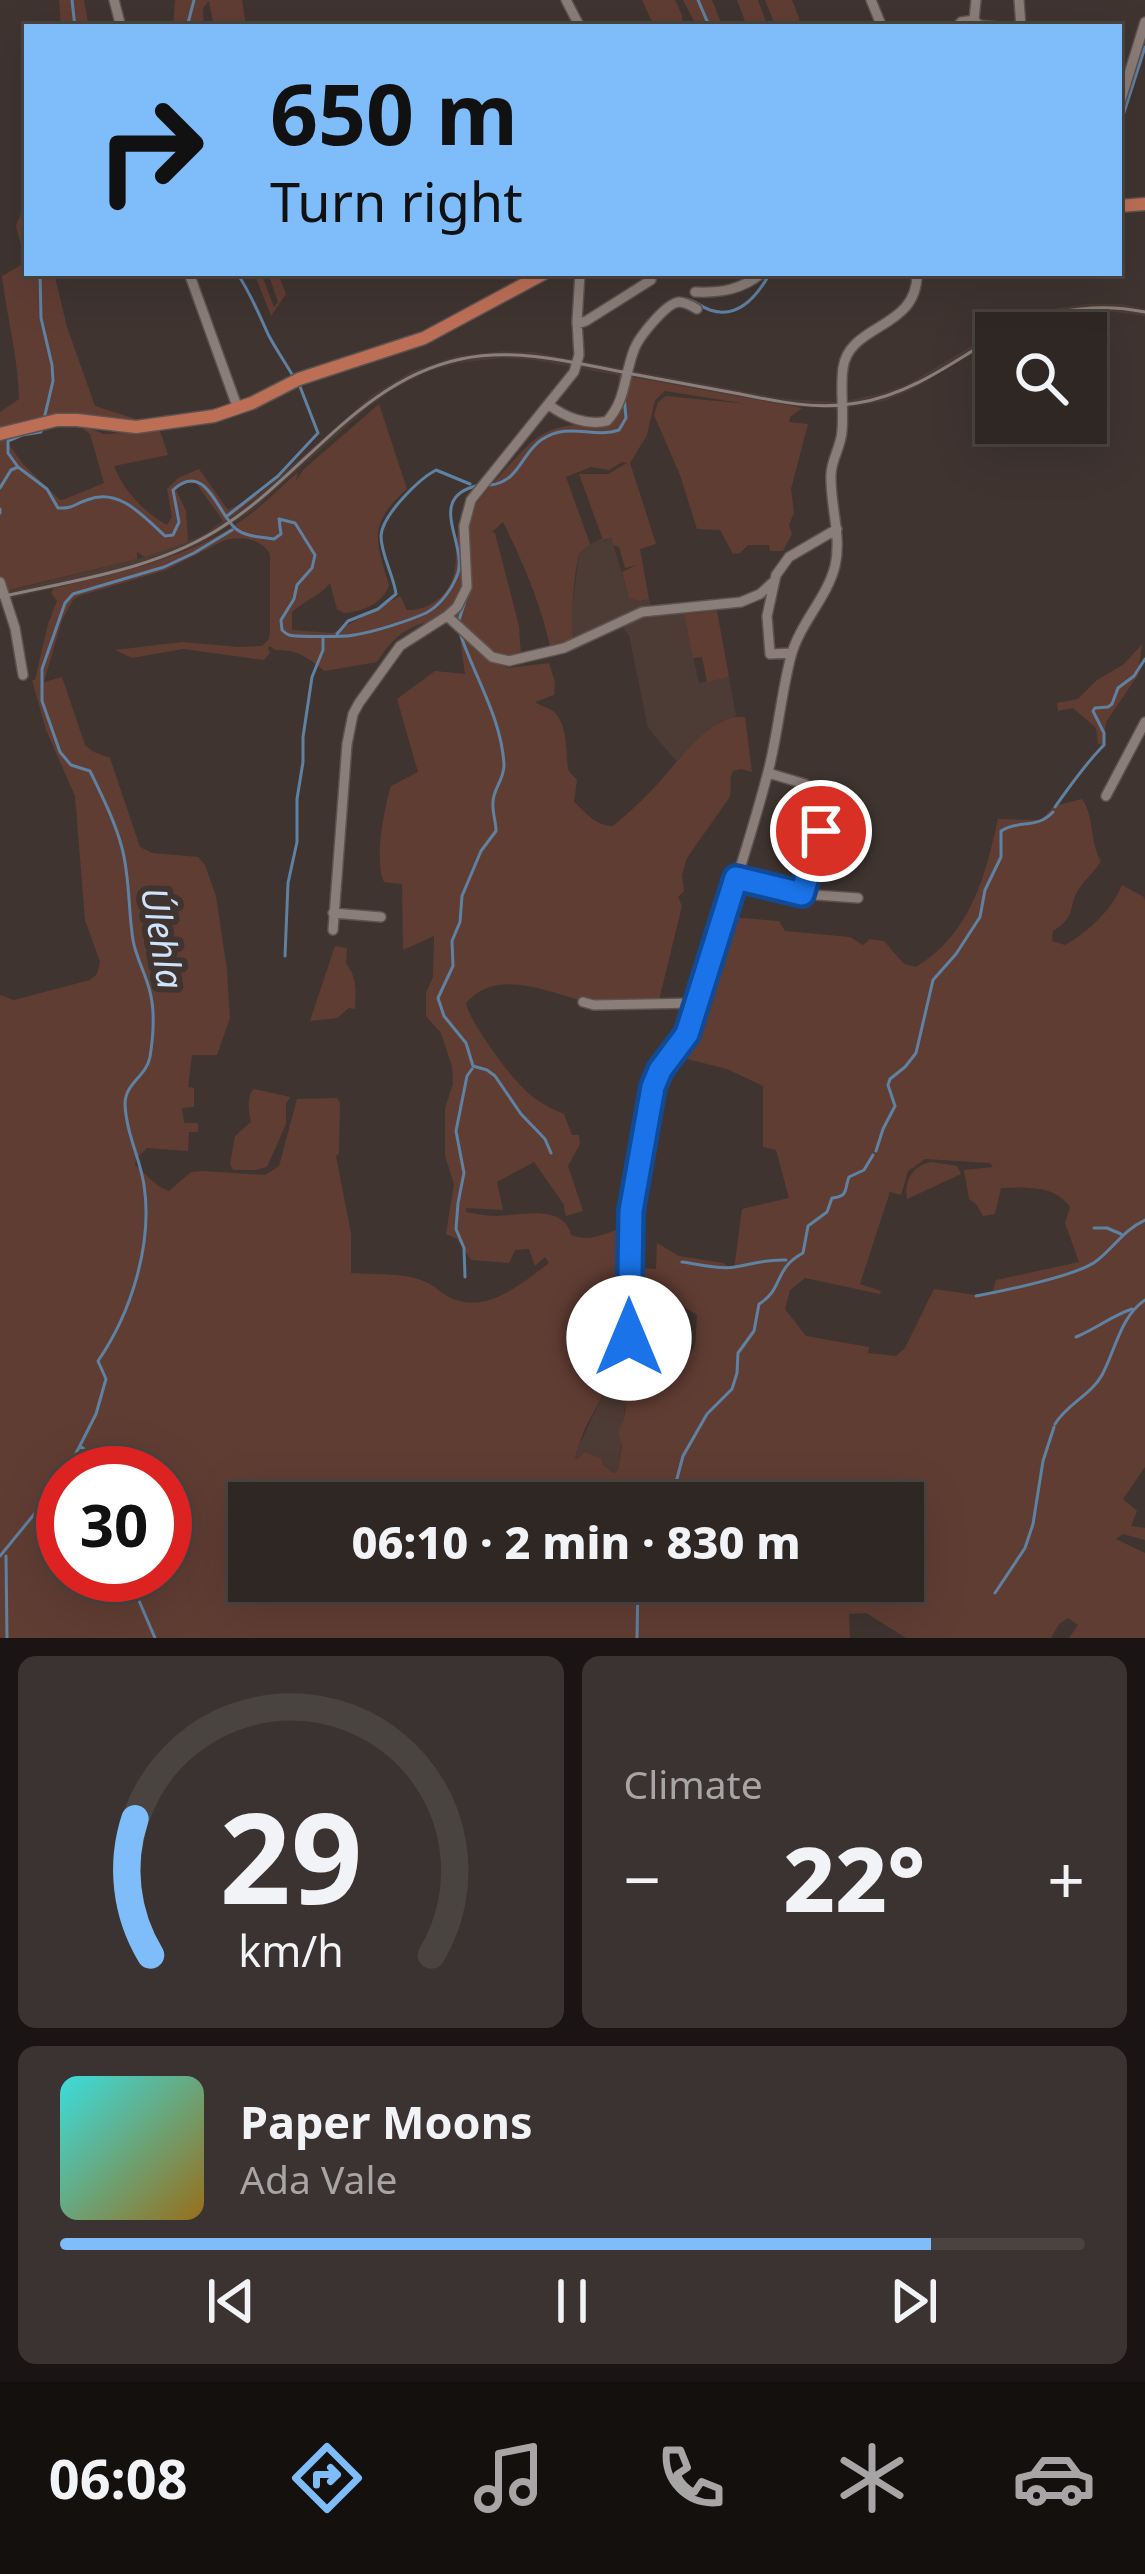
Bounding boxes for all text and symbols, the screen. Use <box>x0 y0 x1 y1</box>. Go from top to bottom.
text: 650 m <box>270 55 518 170</box>
icon: right <box>72 72 228 228</box>
text: Turn right <box>270 164 523 238</box>
map controls <box>975 312 1107 444</box>
button: search <box>975 312 1107 444</box>
pin <box>770 780 872 882</box>
icon: arrive <box>788 798 854 864</box>
water label: Úlehla <box>130 883 196 993</box>
position arrow <box>566 1275 692 1401</box>
speed limit sign: 30 <box>36 1446 192 1602</box>
text: 06:10 · 2 min · 830 m <box>351 1511 801 1572</box>
text: Climate <box>624 1757 763 1810</box>
text: 29 <box>219 1771 362 1941</box>
text: 22° <box>783 1816 925 1938</box>
text: − <box>624 1833 661 1923</box>
text: + <box>1047 1833 1085 1923</box>
text: km/h <box>238 1921 343 1980</box>
text: Paper Moons <box>240 2091 533 2152</box>
text: Ada Vale <box>240 2152 397 2205</box>
icon: previous <box>198 2268 264 2334</box>
icon: pause <box>539 2268 605 2334</box>
icon: next <box>881 2268 947 2334</box>
icon: directions <box>285 2436 369 2520</box>
icon: music <box>467 2436 551 2520</box>
icon: phone <box>649 2436 733 2520</box>
icon: climate <box>830 2436 914 2520</box>
icon: car <box>1012 2436 1096 2520</box>
text: 06:08 <box>49 2441 188 2515</box>

